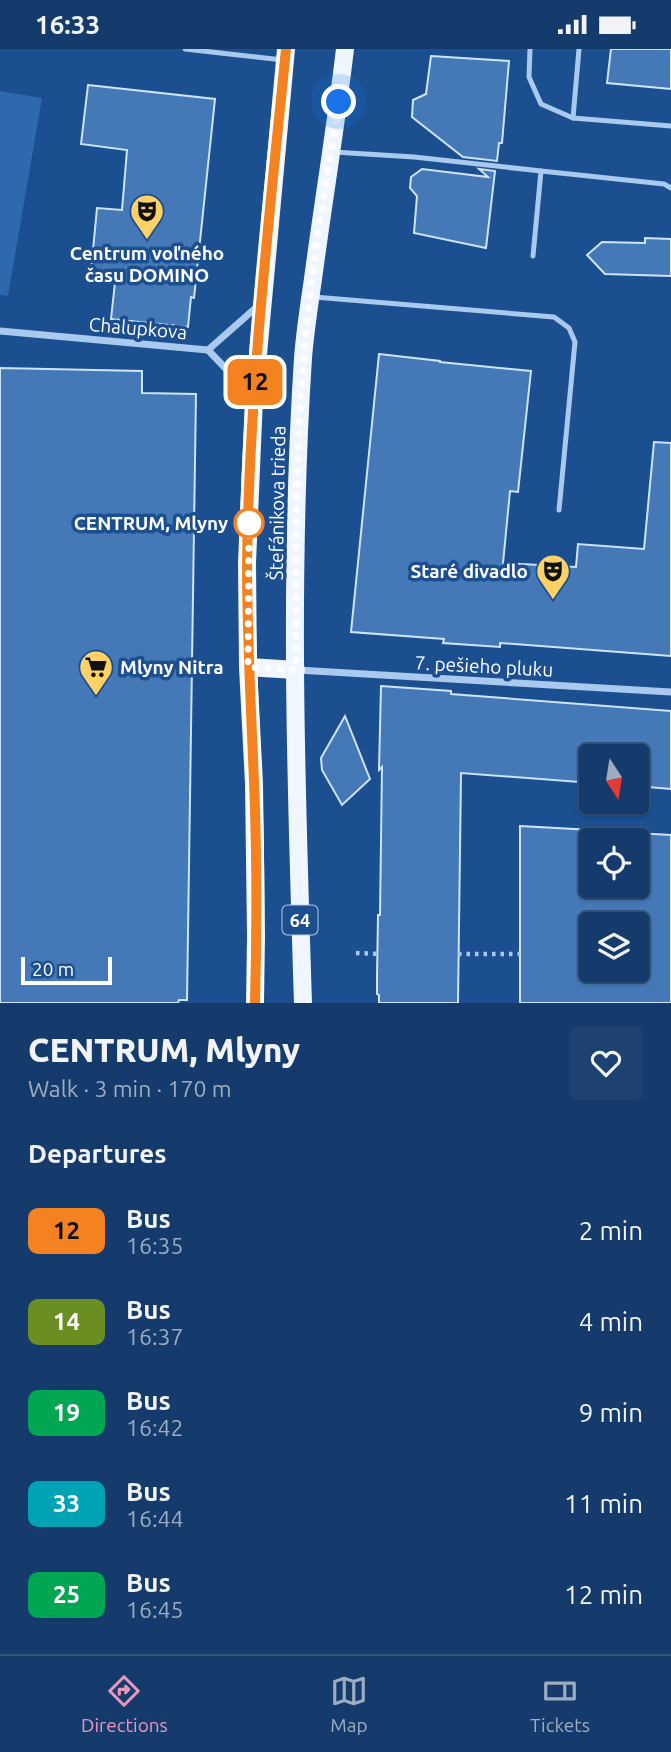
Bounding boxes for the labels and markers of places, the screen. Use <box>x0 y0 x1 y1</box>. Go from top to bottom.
theatre icon: Centrum voľného času DOMINO <box>128 192 166 241</box>
place label: Centrum voľného času DOMINO <box>70 242 224 286</box>
marker: CENTRUM, Mlyny <box>234 508 264 538</box>
place label: CENTRUM, Mlyny <box>74 512 228 534</box>
theatre icon: Staré divadlo <box>534 552 572 601</box>
place label: Staré divadlo <box>411 560 528 582</box>
supermarket icon: Mlyny Nitra <box>77 648 115 697</box>
place label: Mlyny Nitra <box>120 656 224 678</box>

